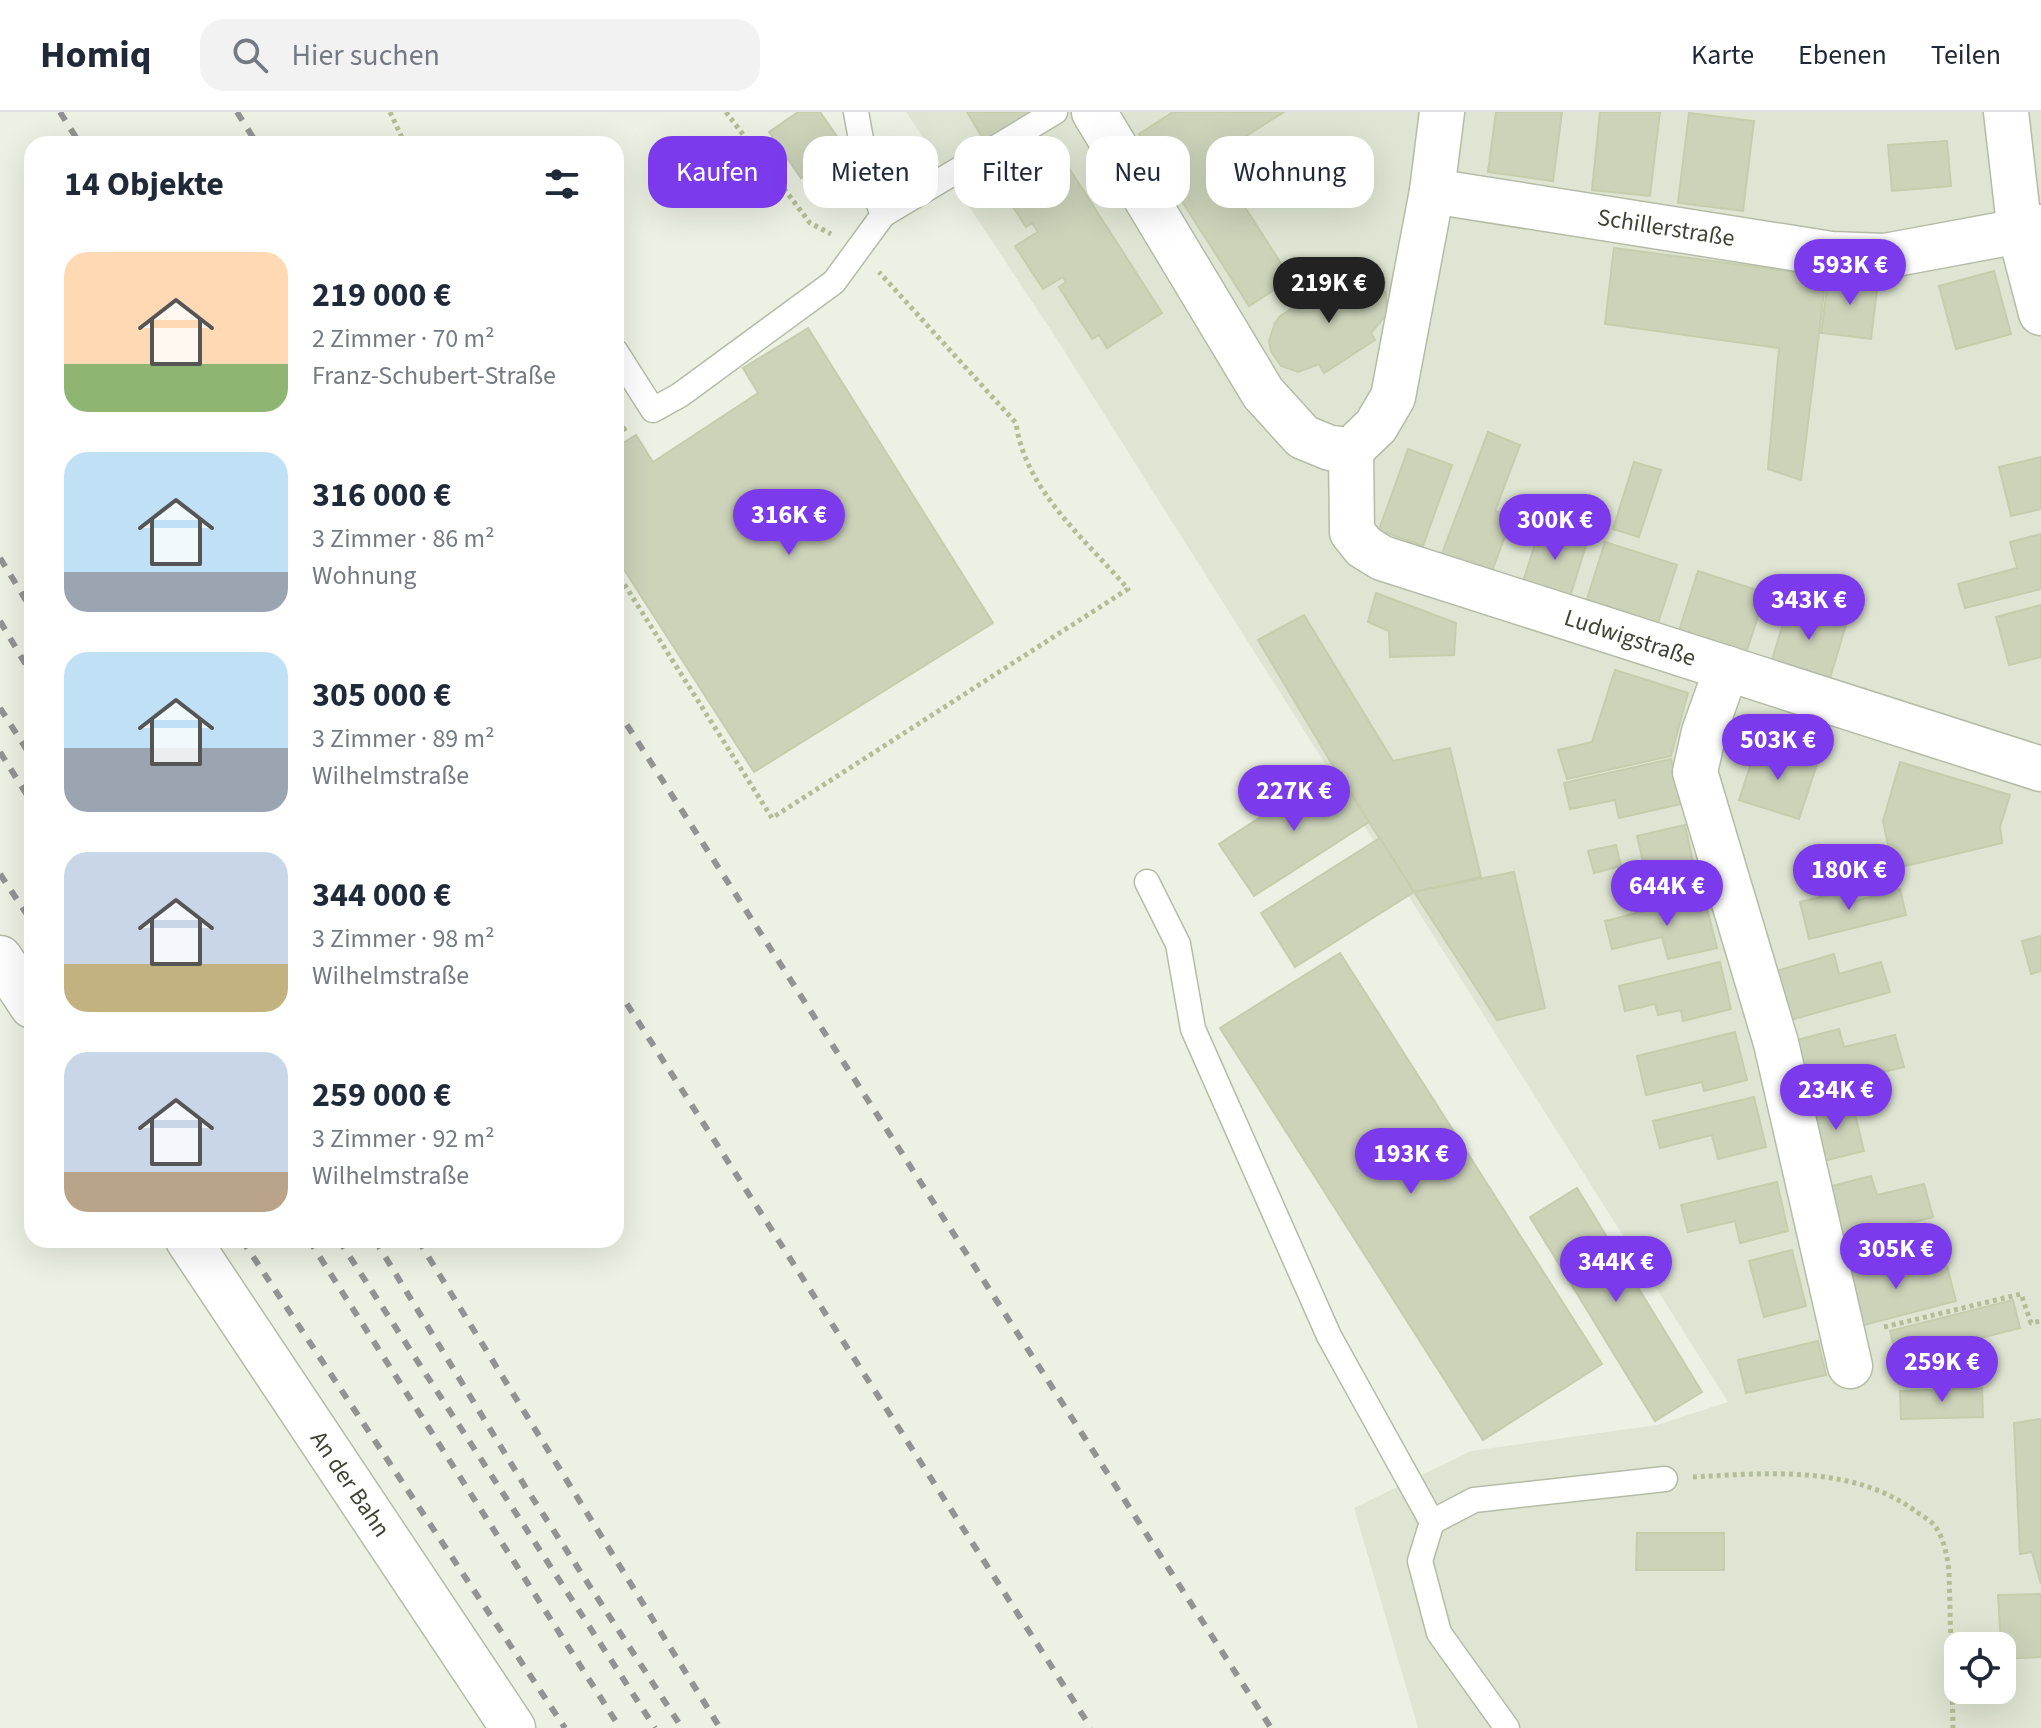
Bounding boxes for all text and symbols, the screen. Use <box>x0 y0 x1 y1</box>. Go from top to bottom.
search box <box>200 19 760 91</box>
text: Homiq <box>40 28 152 82</box>
icon: search <box>228 33 272 77</box>
text: Hier suchen <box>292 34 440 77</box>
text: Karte <box>1691 35 1754 75</box>
text: Ebenen <box>1798 35 1887 75</box>
text: Teilen <box>1931 35 2001 75</box>
chip: Kaufen <box>648 136 787 208</box>
chip: Mieten <box>803 136 938 208</box>
chip: Filter <box>954 136 1070 208</box>
chip: Neu <box>1086 136 1190 208</box>
chip: Wohnung <box>1206 136 1374 208</box>
text: 14 Objekte <box>64 160 224 209</box>
icon: filters <box>540 162 584 206</box>
street label: Schillerstraße <box>1595 200 1737 256</box>
pin: 593K € <box>1785 239 1915 307</box>
text: 593K € <box>1812 246 1888 283</box>
pin: 219K € <box>1264 257 1394 325</box>
text: 219K € <box>1291 264 1367 301</box>
text: 219 000 € <box>312 271 451 320</box>
icon: home <box>128 284 224 380</box>
text: 2 Zimmer · 70 m² <box>312 320 495 357</box>
text: Franz-Schubert-Straße <box>312 357 556 394</box>
text: 316 000 € <box>312 471 451 520</box>
icon: home <box>128 484 224 580</box>
pin: 316K € <box>724 489 854 557</box>
pin: 300K € <box>1490 494 1620 562</box>
text: 316K € <box>751 496 827 533</box>
text: 300K € <box>1517 501 1593 538</box>
text: 3 Zimmer · 86 m² <box>312 520 495 557</box>
text: Wohnung <box>312 557 416 594</box>
pin: 343K € <box>1744 574 1874 642</box>
text: 343K € <box>1771 581 1847 618</box>
street label: Ludwigstraße <box>1560 600 1700 676</box>
text: 305 000 € <box>312 671 451 720</box>
icon: home <box>128 684 224 780</box>
pin: 503K € <box>1713 714 1843 782</box>
text: 3 Zimmer · 89 m² <box>312 720 495 757</box>
text: 503K € <box>1740 721 1816 758</box>
text: Wilhelmstraße <box>312 757 469 794</box>
pin: 227K € <box>1229 765 1359 833</box>
text: 227K € <box>1256 772 1332 809</box>
pin: 180K € <box>1784 844 1914 912</box>
text: 180K € <box>1811 851 1887 888</box>
pin: 644K € <box>1602 860 1732 928</box>
text: 644K € <box>1629 867 1705 904</box>
text: 344 000 € <box>312 871 451 920</box>
icon: home <box>128 884 224 980</box>
text: 3 Zimmer · 98 m² <box>312 920 495 957</box>
text: Wilhelmstraße <box>312 957 469 994</box>
pin: 234K € <box>1771 1064 1901 1132</box>
text: 259 000 € <box>312 1071 451 1120</box>
text: 234K € <box>1798 1071 1874 1108</box>
icon: home <box>128 1084 224 1180</box>
text: 3 Zimmer · 92 m² <box>312 1120 495 1157</box>
pin: 193K € <box>1346 1128 1476 1196</box>
text: 193K € <box>1373 1135 1449 1172</box>
text: Wilhelmstraße <box>312 1157 469 1194</box>
pin: 305K € <box>1831 1223 1961 1291</box>
text: 305K € <box>1858 1230 1934 1267</box>
pin: 344K € <box>1551 1236 1681 1304</box>
text: 344K € <box>1578 1243 1654 1280</box>
pin: 259K € <box>1877 1336 2007 1404</box>
text: 259K € <box>1904 1343 1980 1380</box>
street label: An der Bahn <box>301 1424 399 1544</box>
map controls <box>1944 1632 2016 1704</box>
button: locate <box>1944 1632 2016 1704</box>

